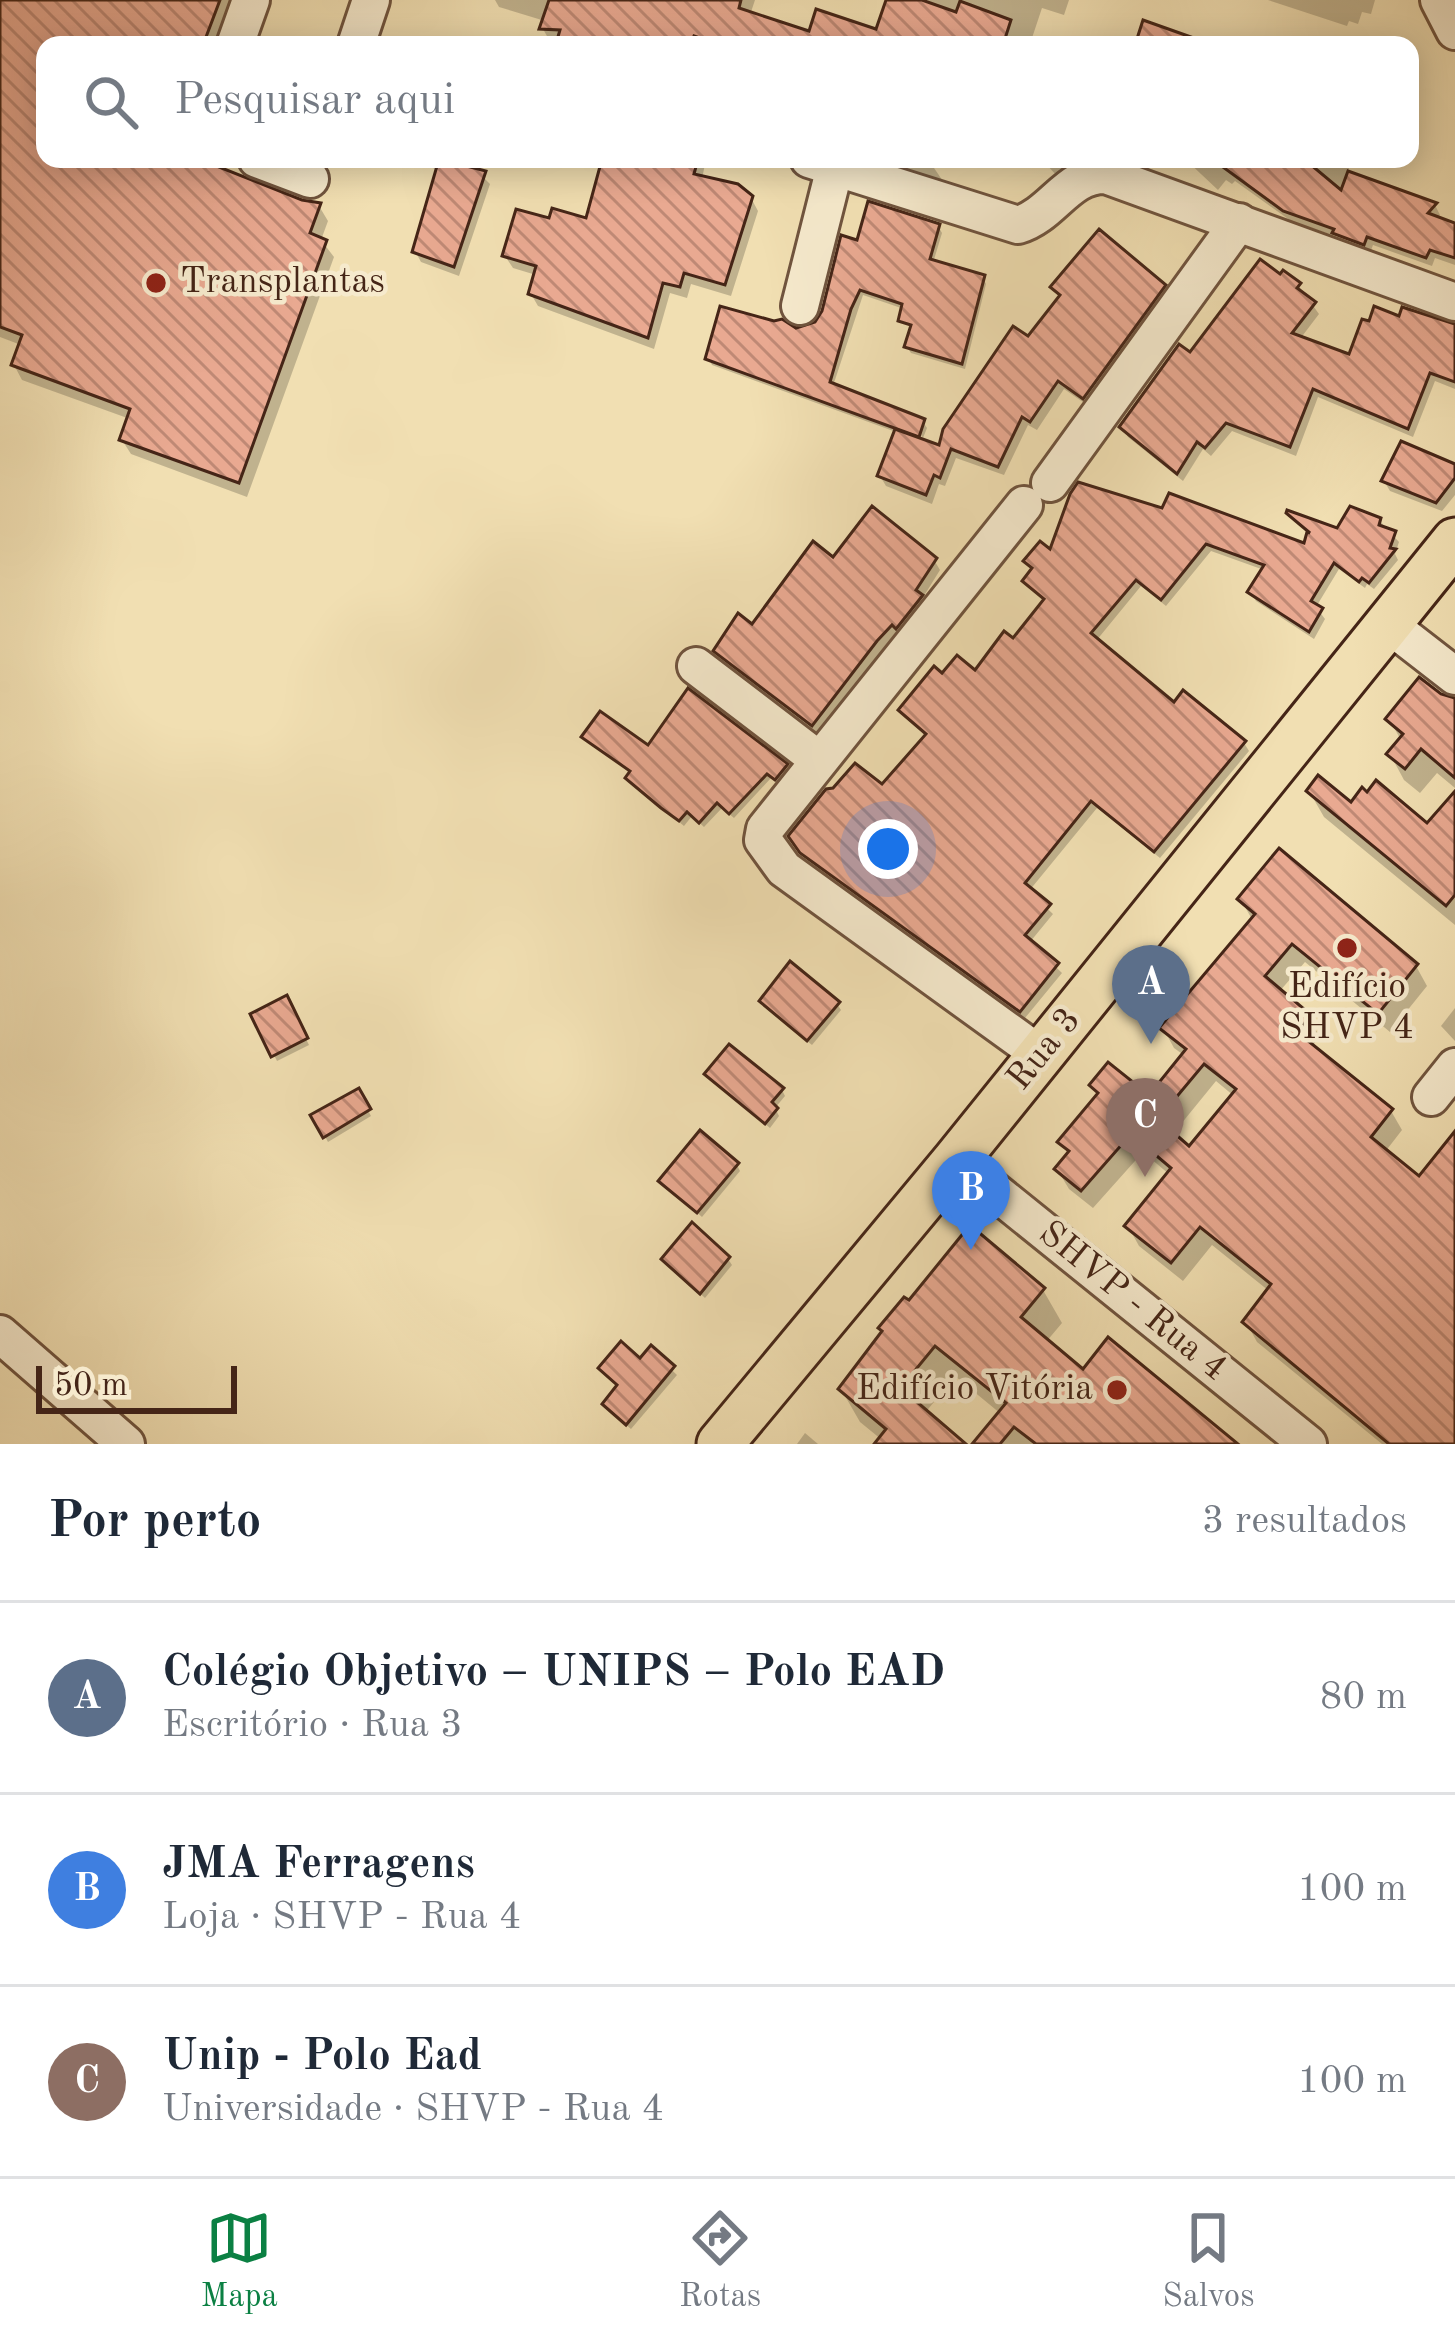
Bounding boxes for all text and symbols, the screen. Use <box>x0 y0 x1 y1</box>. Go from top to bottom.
search box <box>36 36 1419 168</box>
icon: search <box>78 69 144 135</box>
text: Pesquisar aqui <box>174 79 455 124</box>
place label: Transplantas <box>180 265 385 301</box>
marker: Transplantas <box>143 270 169 296</box>
your location <box>858 819 918 879</box>
marker: Edifício SHVP 4 <box>1334 935 1360 961</box>
pin: A <box>1112 945 1190 1044</box>
place label: Edifício SHVP 4 <box>1280 970 1414 1047</box>
street label: Rua 3 <box>1002 1002 1088 1098</box>
pin: C <box>1106 1078 1184 1177</box>
pin: B <box>932 1151 1010 1250</box>
street label: SHVP - Rua 4 <box>1031 1216 1233 1388</box>
scale bar <box>36 1360 237 1413</box>
text: 50 m <box>54 1370 128 1403</box>
place label: Edifício Vitória <box>856 1372 1093 1408</box>
marker: Edifício Vitória <box>1104 1377 1130 1403</box>
text: Por perto <box>48 1497 262 1548</box>
text: 3 resultados <box>1202 1502 1407 1541</box>
text: Colégio Objetivo – UNIPS – Polo EAD <box>162 1651 945 1696</box>
text: A <box>72 1678 102 1717</box>
text: 80 m <box>1320 1678 1407 1717</box>
text: Escritório · Rua 3 <box>162 1706 463 1745</box>
text: JMA Ferragens <box>162 1843 475 1888</box>
text: B <box>73 1870 101 1909</box>
text: 100 m <box>1297 1870 1407 1909</box>
text: Loja · SHVP - Rua 4 <box>162 1898 521 1937</box>
text: Unip - Polo Ead <box>162 2035 482 2080</box>
text: C <box>74 2062 100 2101</box>
text: 100 m <box>1297 2062 1407 2101</box>
text: Universidade · SHVP - Rua 4 <box>162 2090 664 2129</box>
tab: Mapa <box>201 2205 278 2318</box>
tab: Rotas <box>679 2205 761 2318</box>
tab: Salvos <box>1162 2205 1254 2318</box>

